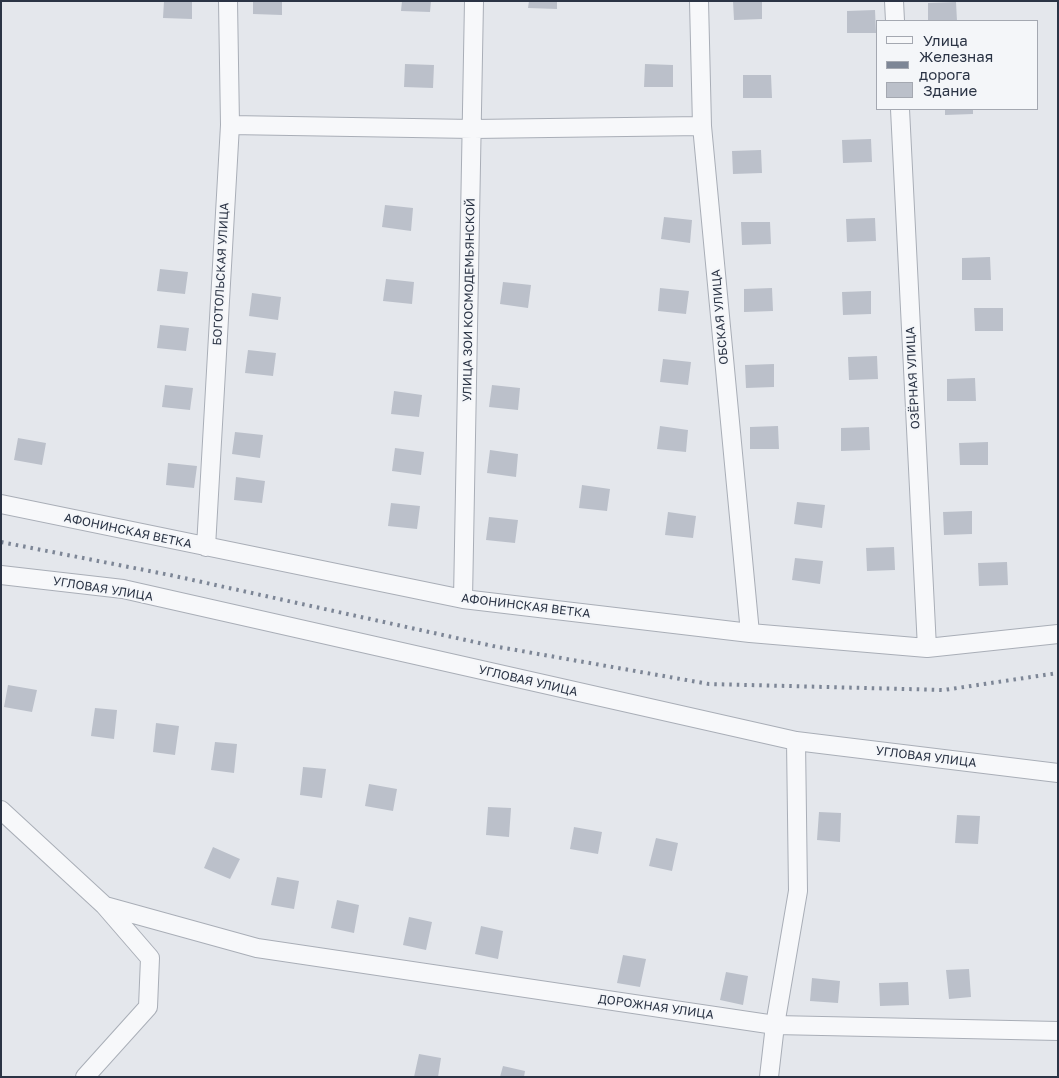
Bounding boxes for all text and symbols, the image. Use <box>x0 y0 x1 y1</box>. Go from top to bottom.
legend <box>876 20 1039 110</box>
text: Улица <box>923 31 968 49</box>
text: Железная дорога <box>919 47 993 83</box>
text: Здание <box>923 81 977 99</box>
street label: УЛИЦА ЗОИ КОСМОДЕМЬЯНСКОЙ <box>460 198 478 402</box>
street label: БОГОТОЛЬСКАЯ УЛИЦА <box>210 202 232 346</box>
street label: ОБСКАЯ УЛИЦА <box>709 269 731 365</box>
street label: ОЗЁРНАЯ УЛИЦА <box>903 326 923 430</box>
street label: АФОНИНСКАЯ ВЕТКА <box>63 510 193 552</box>
street label: УГЛОВАЯ УЛИЦА <box>52 574 154 604</box>
street label: АФОНИНСКАЯ ВЕТКА <box>461 591 591 621</box>
street label: УГЛОВАЯ УЛИЦА <box>477 663 579 699</box>
street label: УГЛОВАЯ УЛИЦА <box>875 744 977 770</box>
street label: ДОРОЖНАЯ УЛИЦА <box>597 992 715 1022</box>

